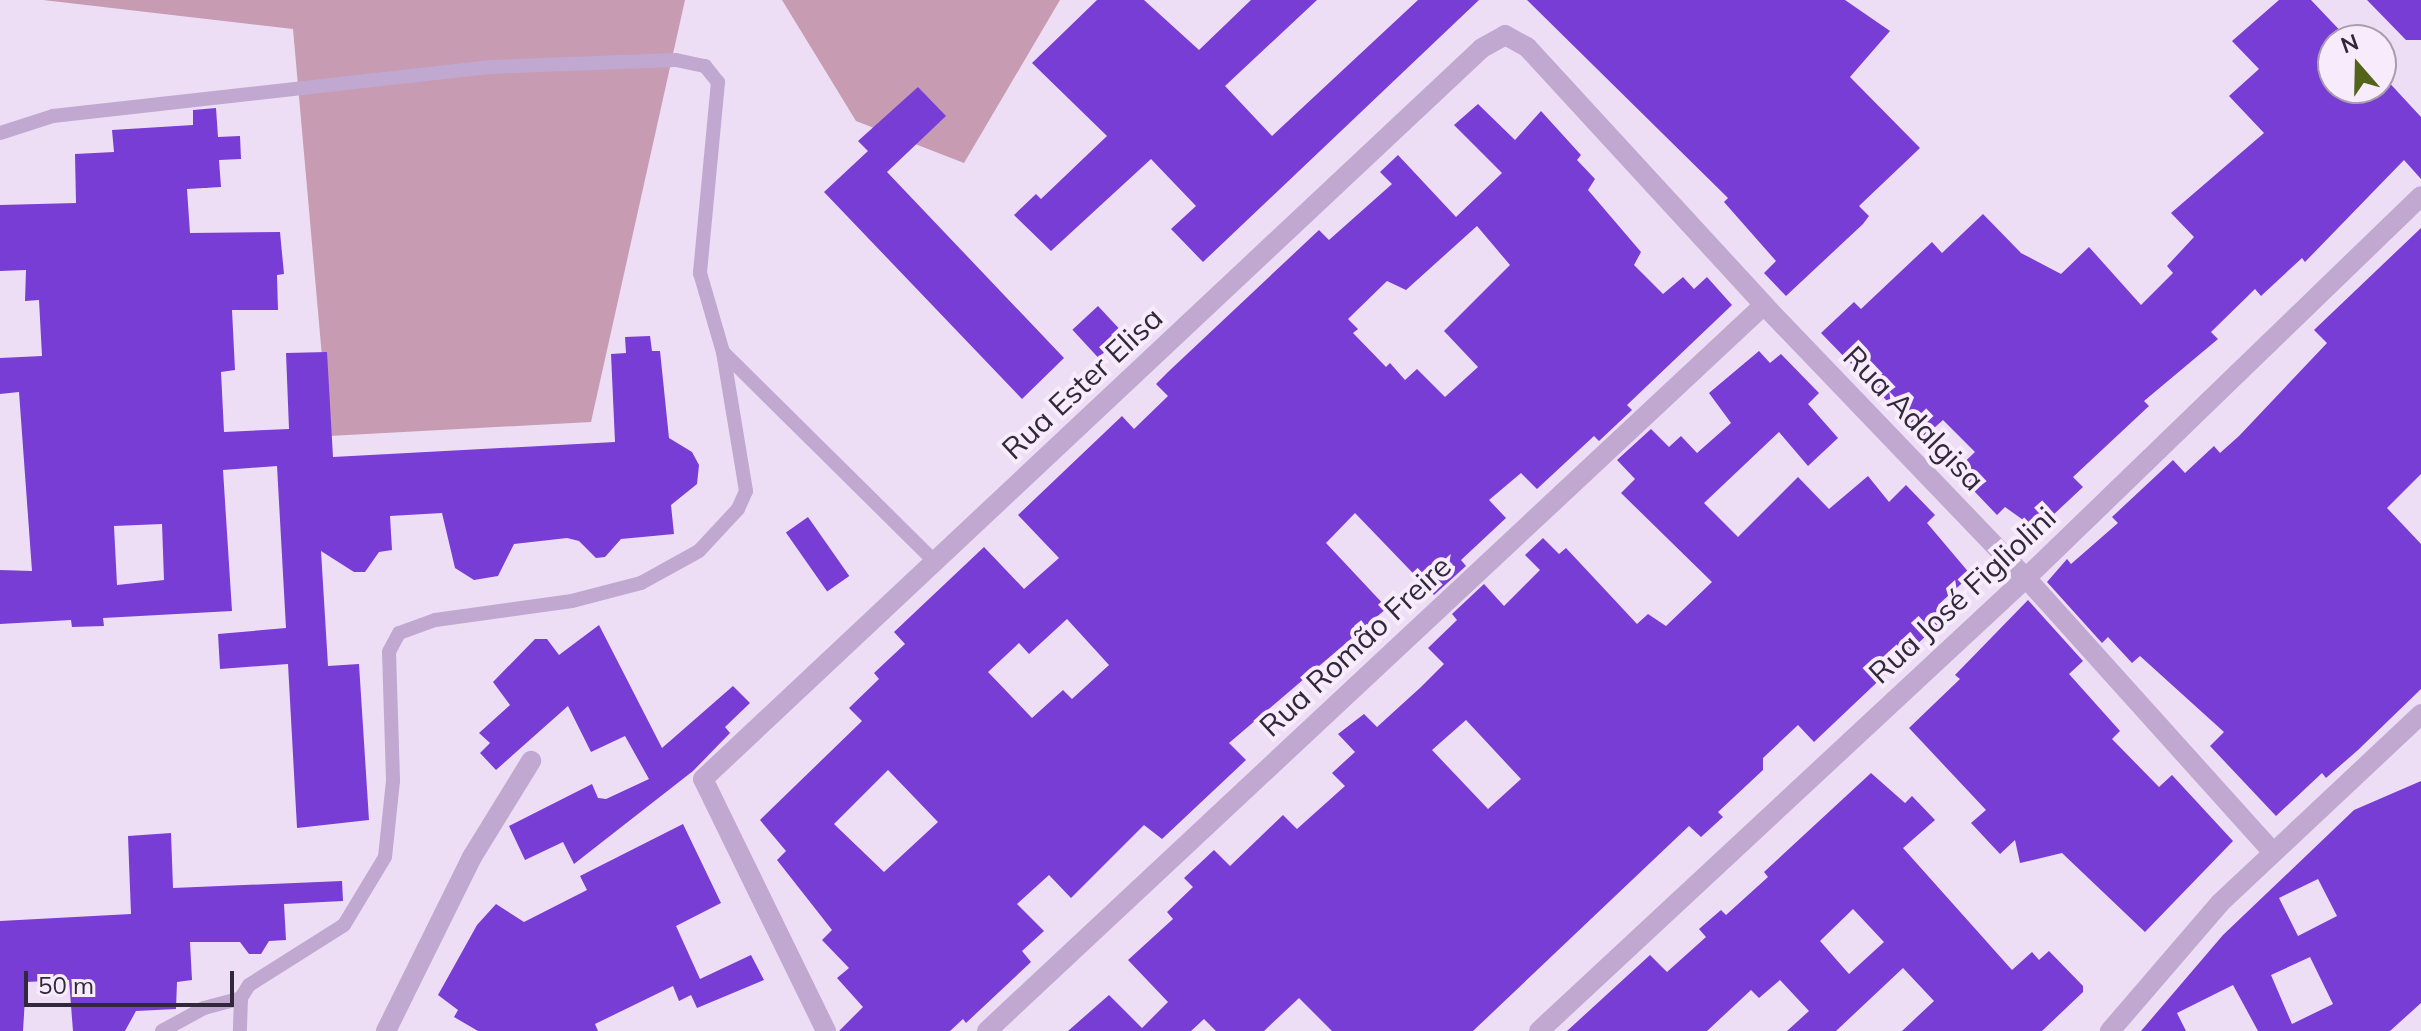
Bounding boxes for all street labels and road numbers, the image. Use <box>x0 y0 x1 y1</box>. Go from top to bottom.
street label: Rua Ester Elisa <box>994 300 1170 466</box>
street label: Rua Adalgisa <box>1836 338 1992 498</box>
street label: Rua José Figliolini <box>1861 499 2063 691</box>
street label: Rua Romão Freire <box>1252 548 1458 744</box>

